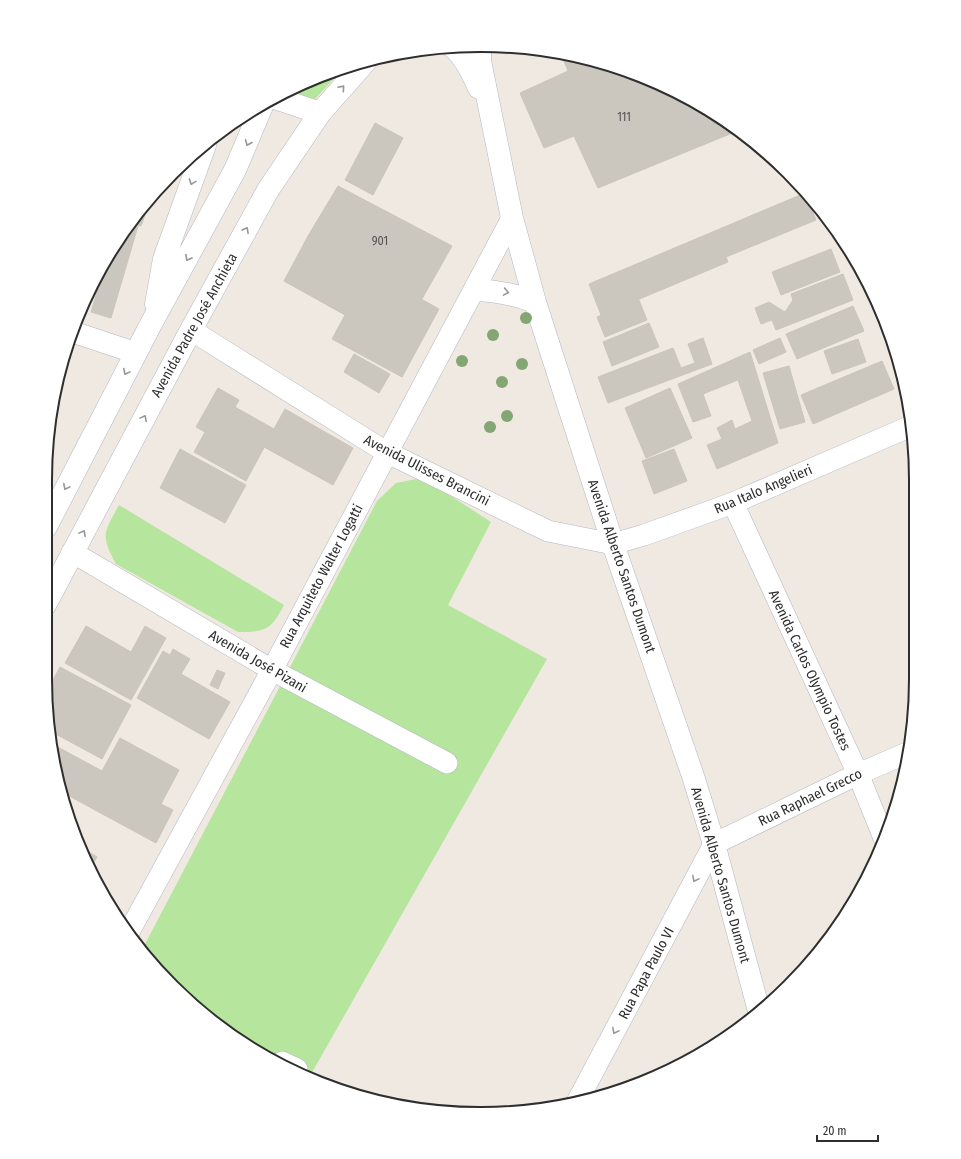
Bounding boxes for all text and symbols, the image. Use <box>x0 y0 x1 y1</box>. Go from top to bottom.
one-way arrow <box>337 85 344 92</box>
house number: 111 <box>617 110 631 124</box>
one-way arrow <box>245 138 253 146</box>
one-way arrow <box>188 178 196 185</box>
one-way arrow <box>242 227 249 234</box>
house number: 901 <box>372 234 388 248</box>
street label: Avenida Padre José Anchieta <box>148 250 241 400</box>
one-way arrow <box>185 253 192 261</box>
one-way arrow <box>503 287 509 296</box>
one-way arrow <box>123 368 131 375</box>
one-way arrow <box>139 415 146 422</box>
street label: Avenida Ulisses Brancini <box>361 431 493 510</box>
street label: Rua Italo Angelieri <box>712 461 815 518</box>
street label: Avenida Alberto Santos Dumont <box>584 477 659 655</box>
one-way arrow <box>63 483 71 491</box>
street label: Rua Arquiteto Walter Logatti <box>276 501 367 651</box>
one-way arrow <box>78 529 85 537</box>
street label: Avenida Carlos Olympio Tostes <box>765 587 854 753</box>
street label: Avenida José Pizani <box>206 626 310 696</box>
street label: Rua Raphael Grecco <box>756 765 865 830</box>
street label: Avenida Alberto Santos Dumont <box>687 785 754 965</box>
one-way arrow <box>693 875 700 882</box>
street label: Rua Papa Paulo VI <box>615 924 678 1022</box>
one-way arrow <box>612 1026 620 1034</box>
scale bar <box>817 1117 878 1143</box>
text: 20 m <box>823 1124 847 1138</box>

